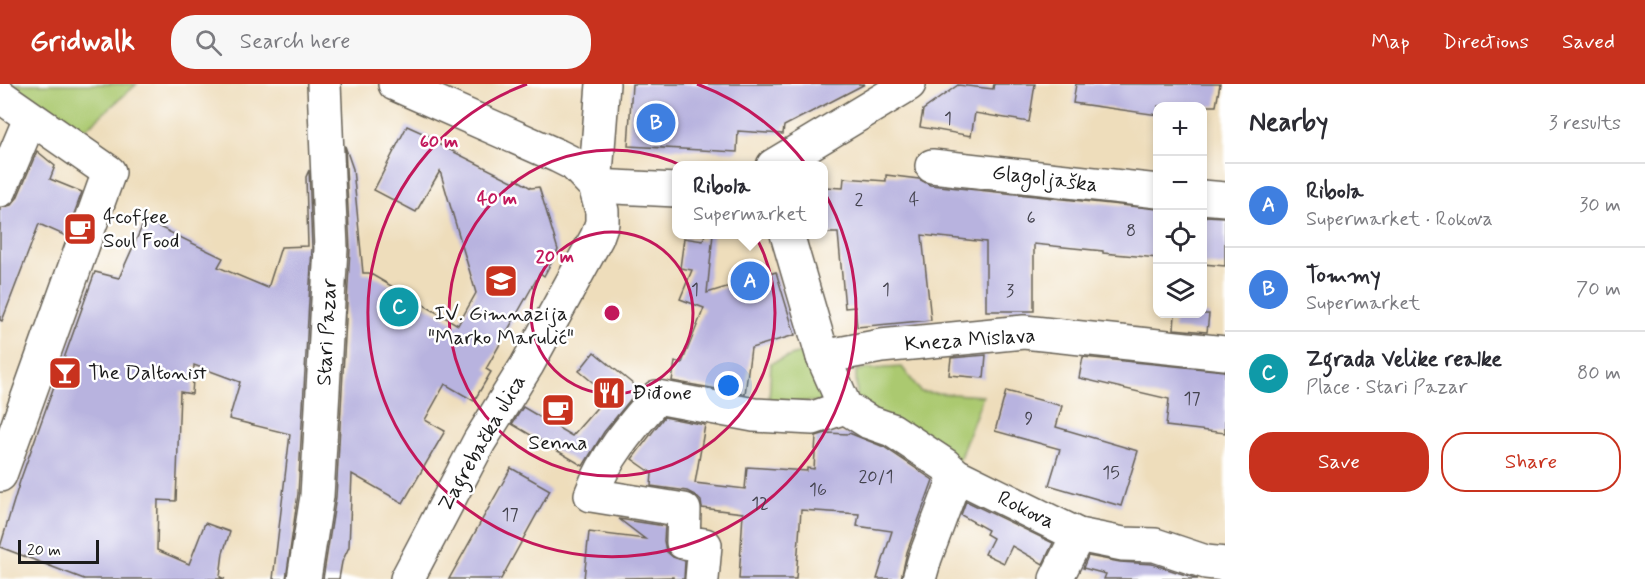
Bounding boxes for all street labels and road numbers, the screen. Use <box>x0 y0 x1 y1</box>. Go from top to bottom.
street label: Glagoljaška <box>990 159 1099 200</box>
street label: Stari Pazar <box>310 277 344 386</box>
street label: Kneza Mislava <box>904 321 1036 359</box>
street label: Zagrebačka ulica <box>432 370 534 517</box>
street label: Rokova <box>993 484 1059 536</box>

